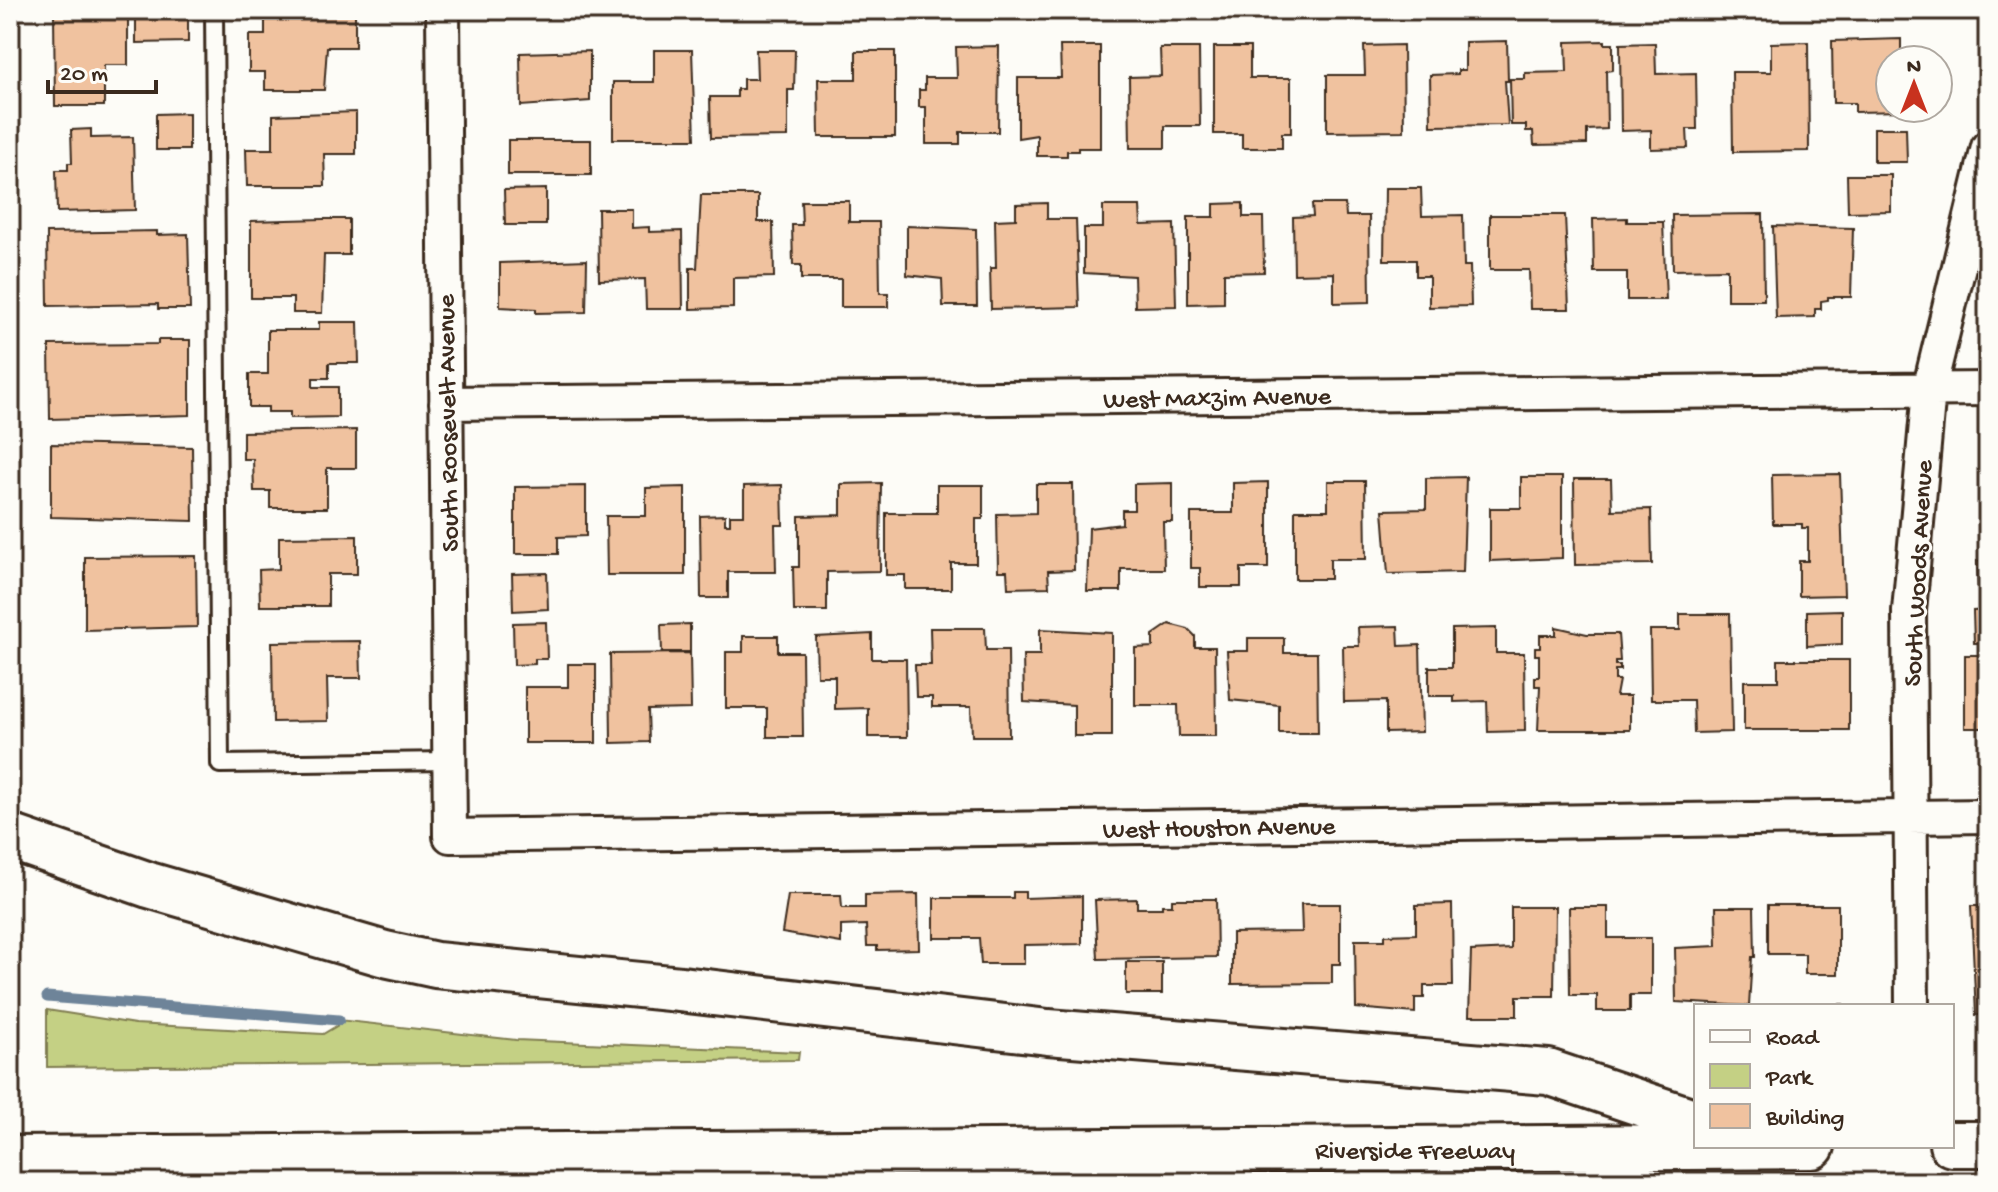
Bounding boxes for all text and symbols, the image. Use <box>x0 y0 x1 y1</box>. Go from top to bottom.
scale bar <box>48 44 156 94</box>
north arrow <box>1874 44 1954 124</box>
text: N <box>1907 55 1921 81</box>
text: 20 m <box>60 61 108 90</box>
street label: South Roosevelt Avenue <box>433 293 468 552</box>
street label: West Maxzim Avenue <box>1103 383 1332 418</box>
street label: South Woods Avenue <box>1899 459 1942 687</box>
street label: West Houston Avenue <box>1102 813 1336 848</box>
legend <box>1694 1004 1954 1148</box>
text: Road <box>1766 1025 1820 1054</box>
text: Park <box>1765 1065 1814 1094</box>
text: Building <box>1765 1105 1844 1134</box>
street label: Riverside Freeway <box>1315 1138 1515 1169</box>

